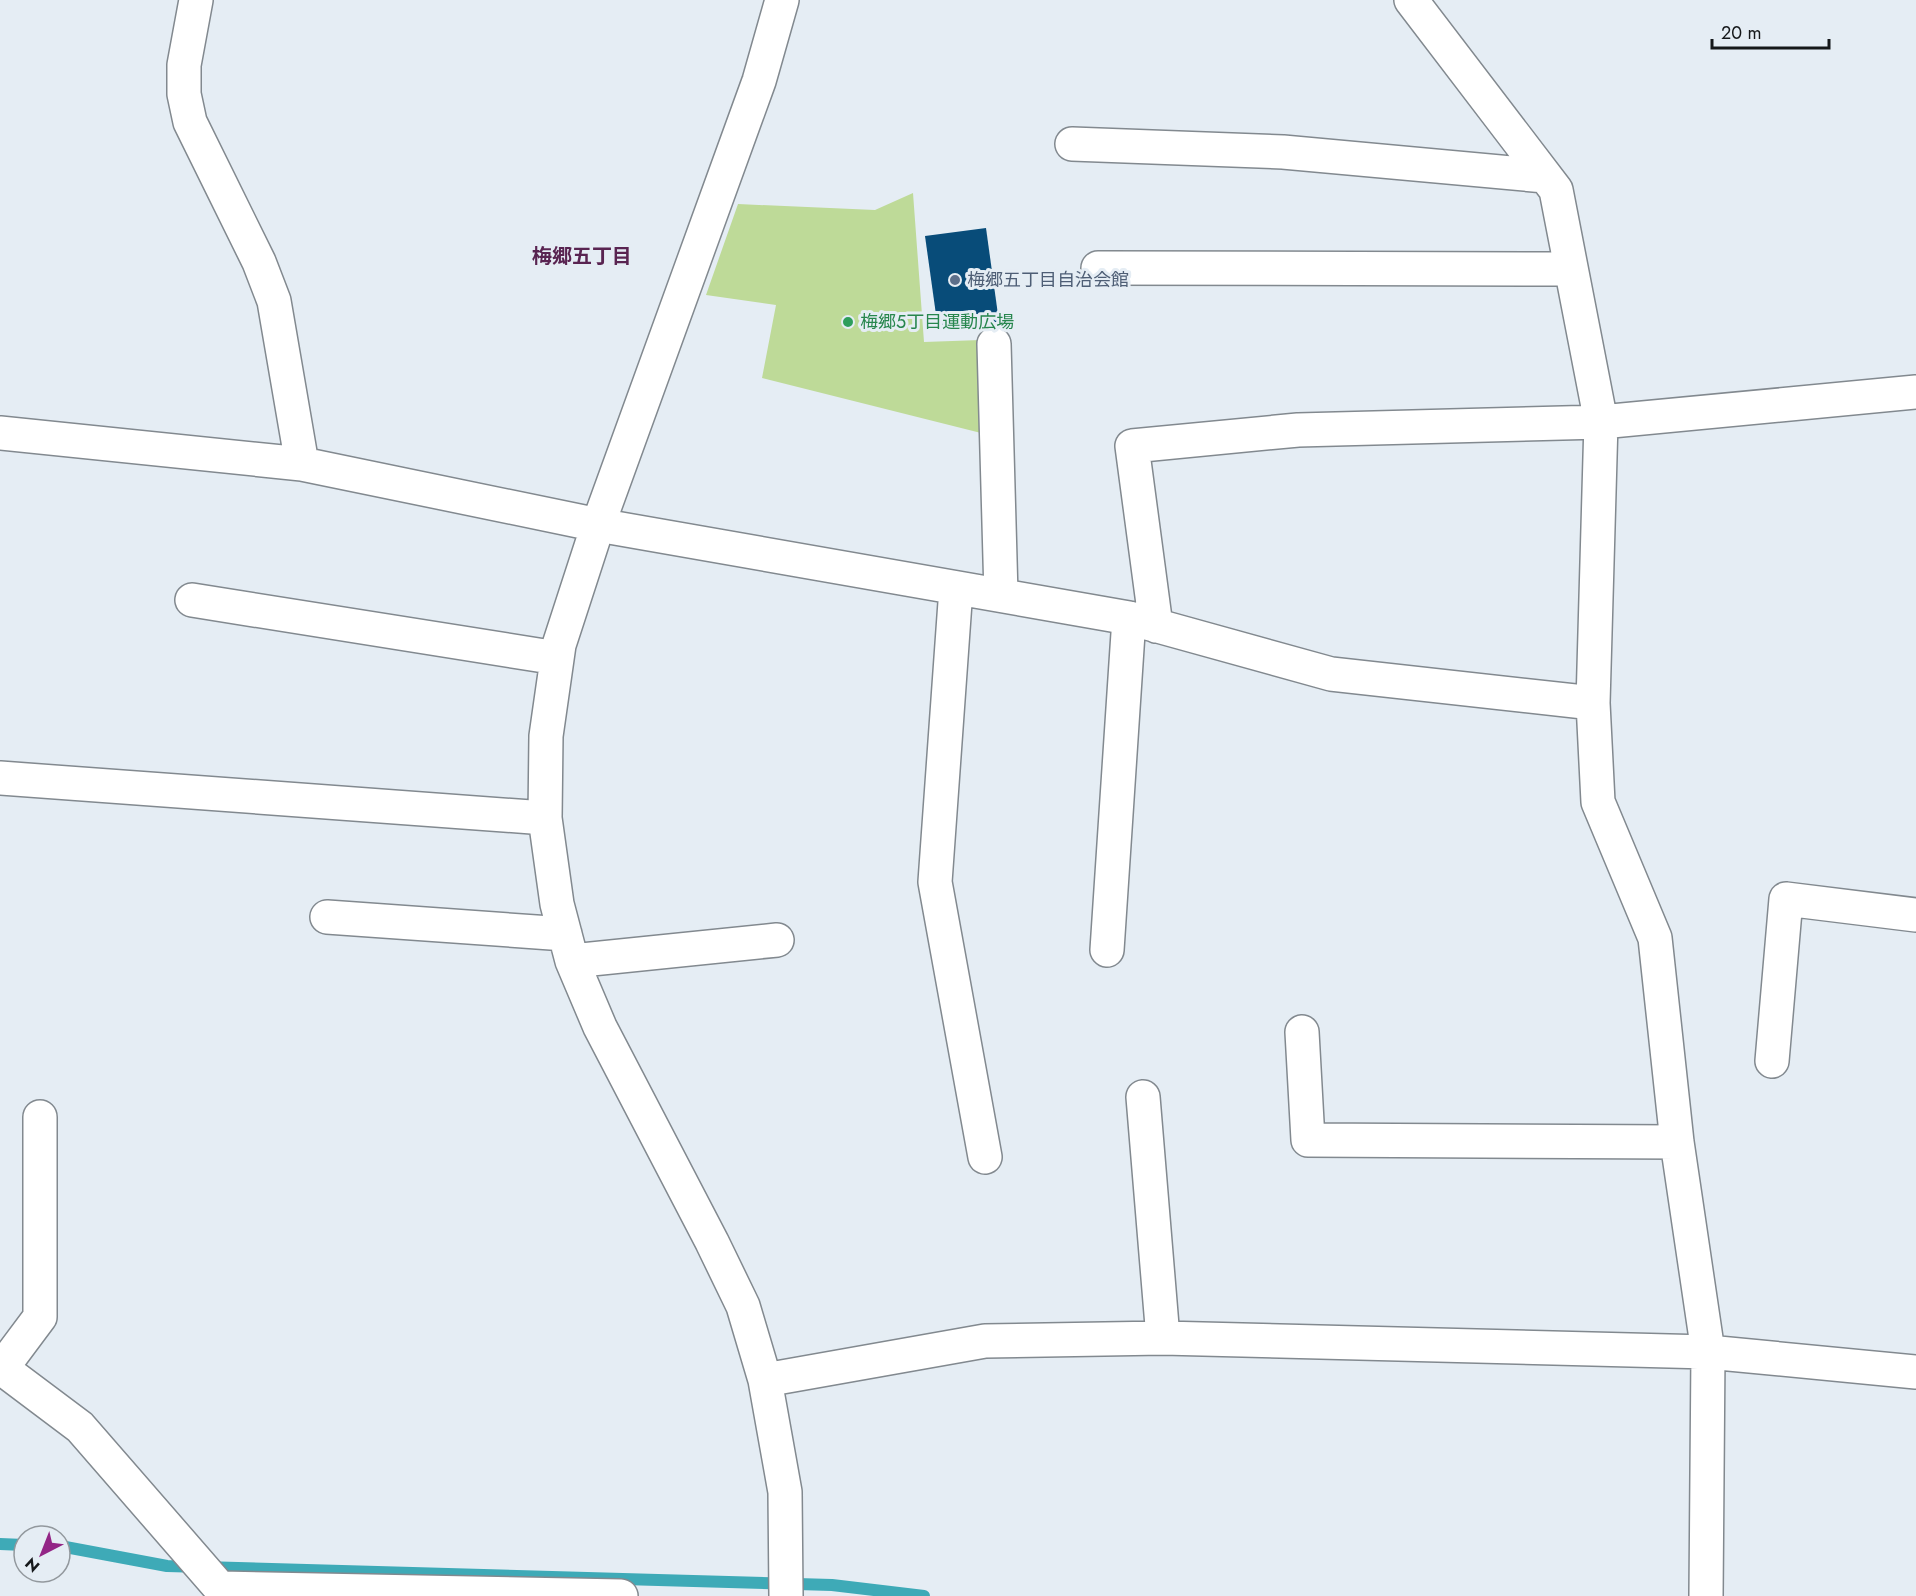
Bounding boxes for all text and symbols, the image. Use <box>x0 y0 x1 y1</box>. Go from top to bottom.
scale bar <box>1712 12 1829 50</box>
text: 20 m <box>1721 20 1761 46</box>
district label: 梅郷五丁目 <box>532 242 632 271</box>
place label: 梅郷五丁目自治会館 <box>967 267 1129 293</box>
marker: 梅郷五丁目自治会館 <box>948 273 962 287</box>
place label: 梅郷5丁目運動広場 <box>860 309 1014 335</box>
marker: 梅郷5丁目運動広場 <box>841 315 855 329</box>
north arrow <box>12 1524 72 1584</box>
text: N <box>20 1552 45 1578</box>

